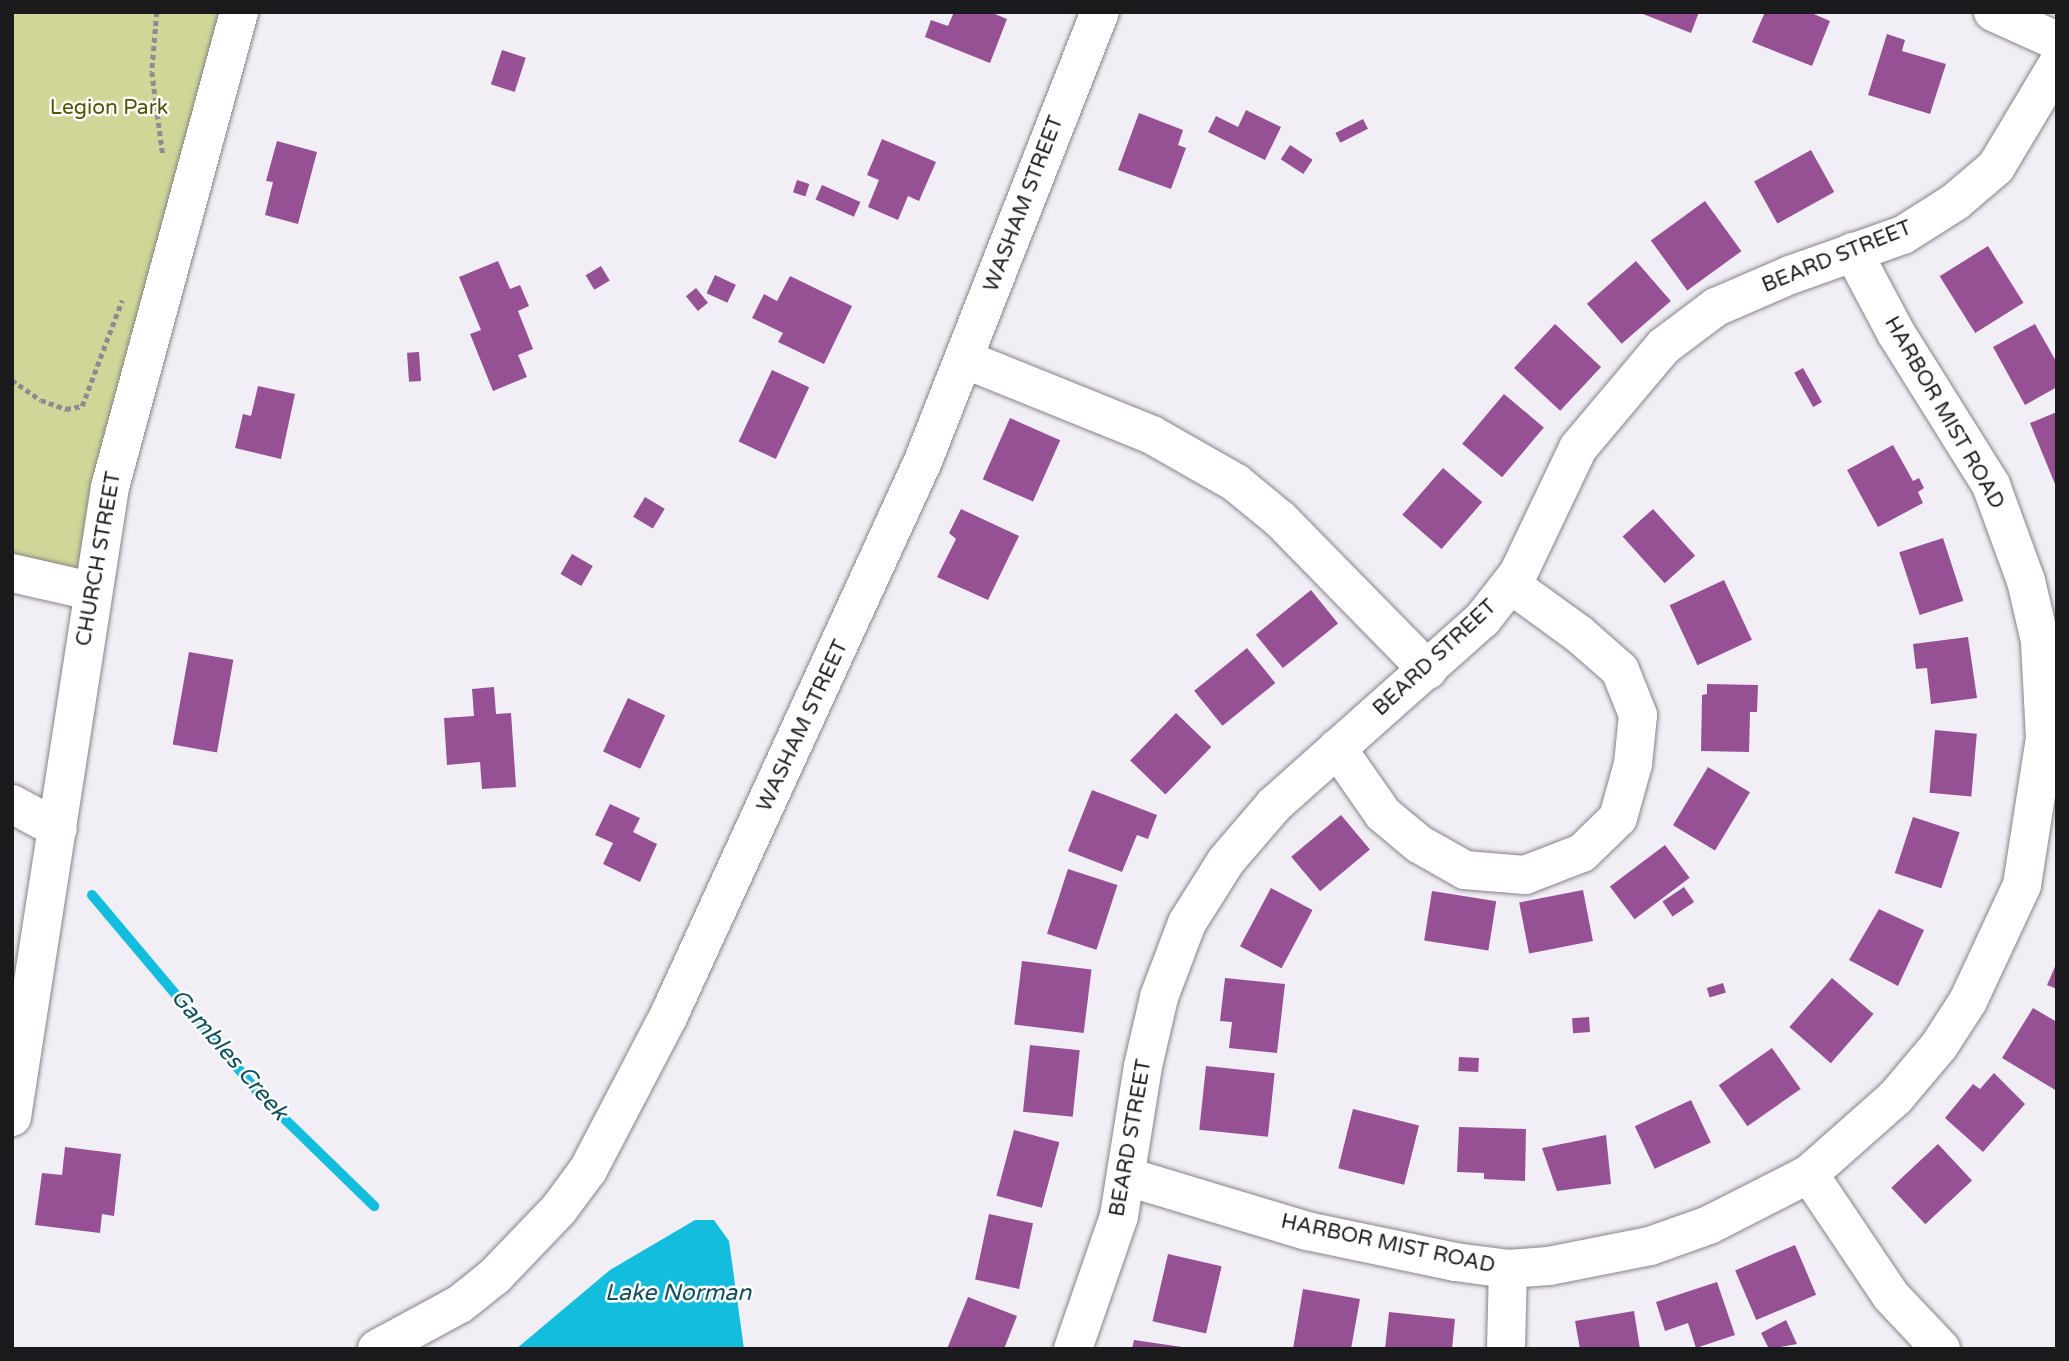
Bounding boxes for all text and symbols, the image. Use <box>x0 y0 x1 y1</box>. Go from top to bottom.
park label: Legion Park <box>50 95 168 121</box>
street label: WASHAM STREET <box>979 112 1069 296</box>
street label: BEARD STREET <box>1758 215 1916 299</box>
street label: HARBOR MIST ROAD <box>1879 312 2009 514</box>
street label: CHURCH STREET <box>71 470 127 648</box>
street label: BEARD STREET <box>1368 594 1502 722</box>
street label: WASHAM STREET <box>752 636 854 816</box>
water label: Gambles Creek <box>165 984 293 1126</box>
street label: BEARD STREET <box>1105 1057 1157 1219</box>
street label: HARBOR MIST ROAD <box>1279 1209 1497 1279</box>
water label: Lake Norman <box>605 1279 751 1307</box>

